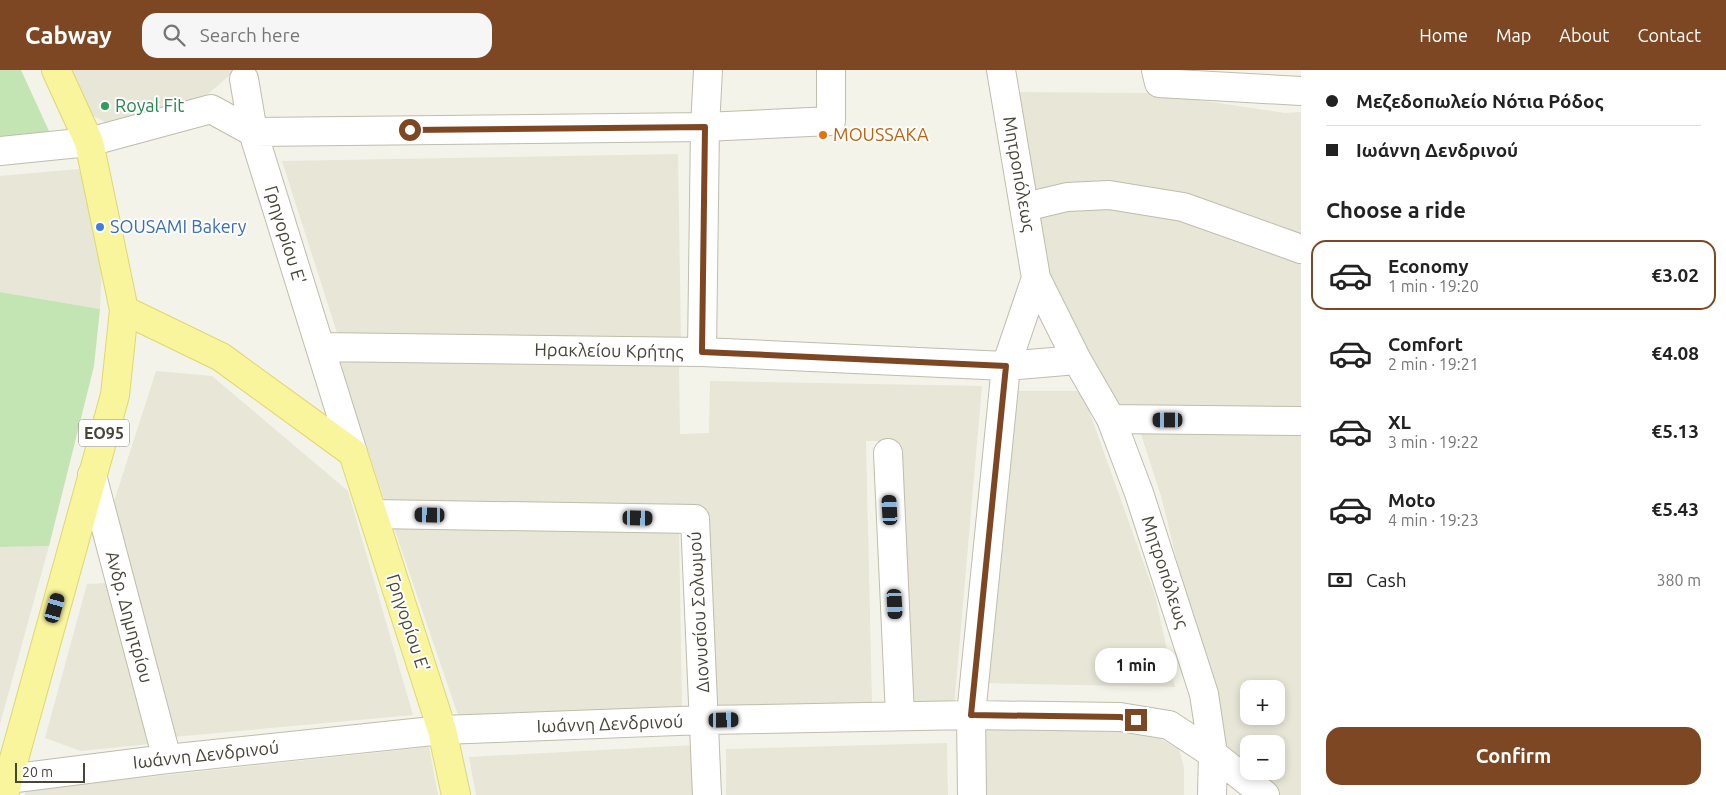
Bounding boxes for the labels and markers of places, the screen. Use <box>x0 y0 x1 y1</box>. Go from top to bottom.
place label: Royal Fit <box>115 95 184 115</box>
marker: Royal Fit <box>99 100 111 112</box>
place label: MOUSSAKA <box>833 124 929 144</box>
marker: MOUSSAKA <box>817 129 829 141</box>
place label: SOUSAMI Bakery <box>110 216 247 236</box>
marker: SOUSAMI Bakery <box>94 221 106 233</box>

